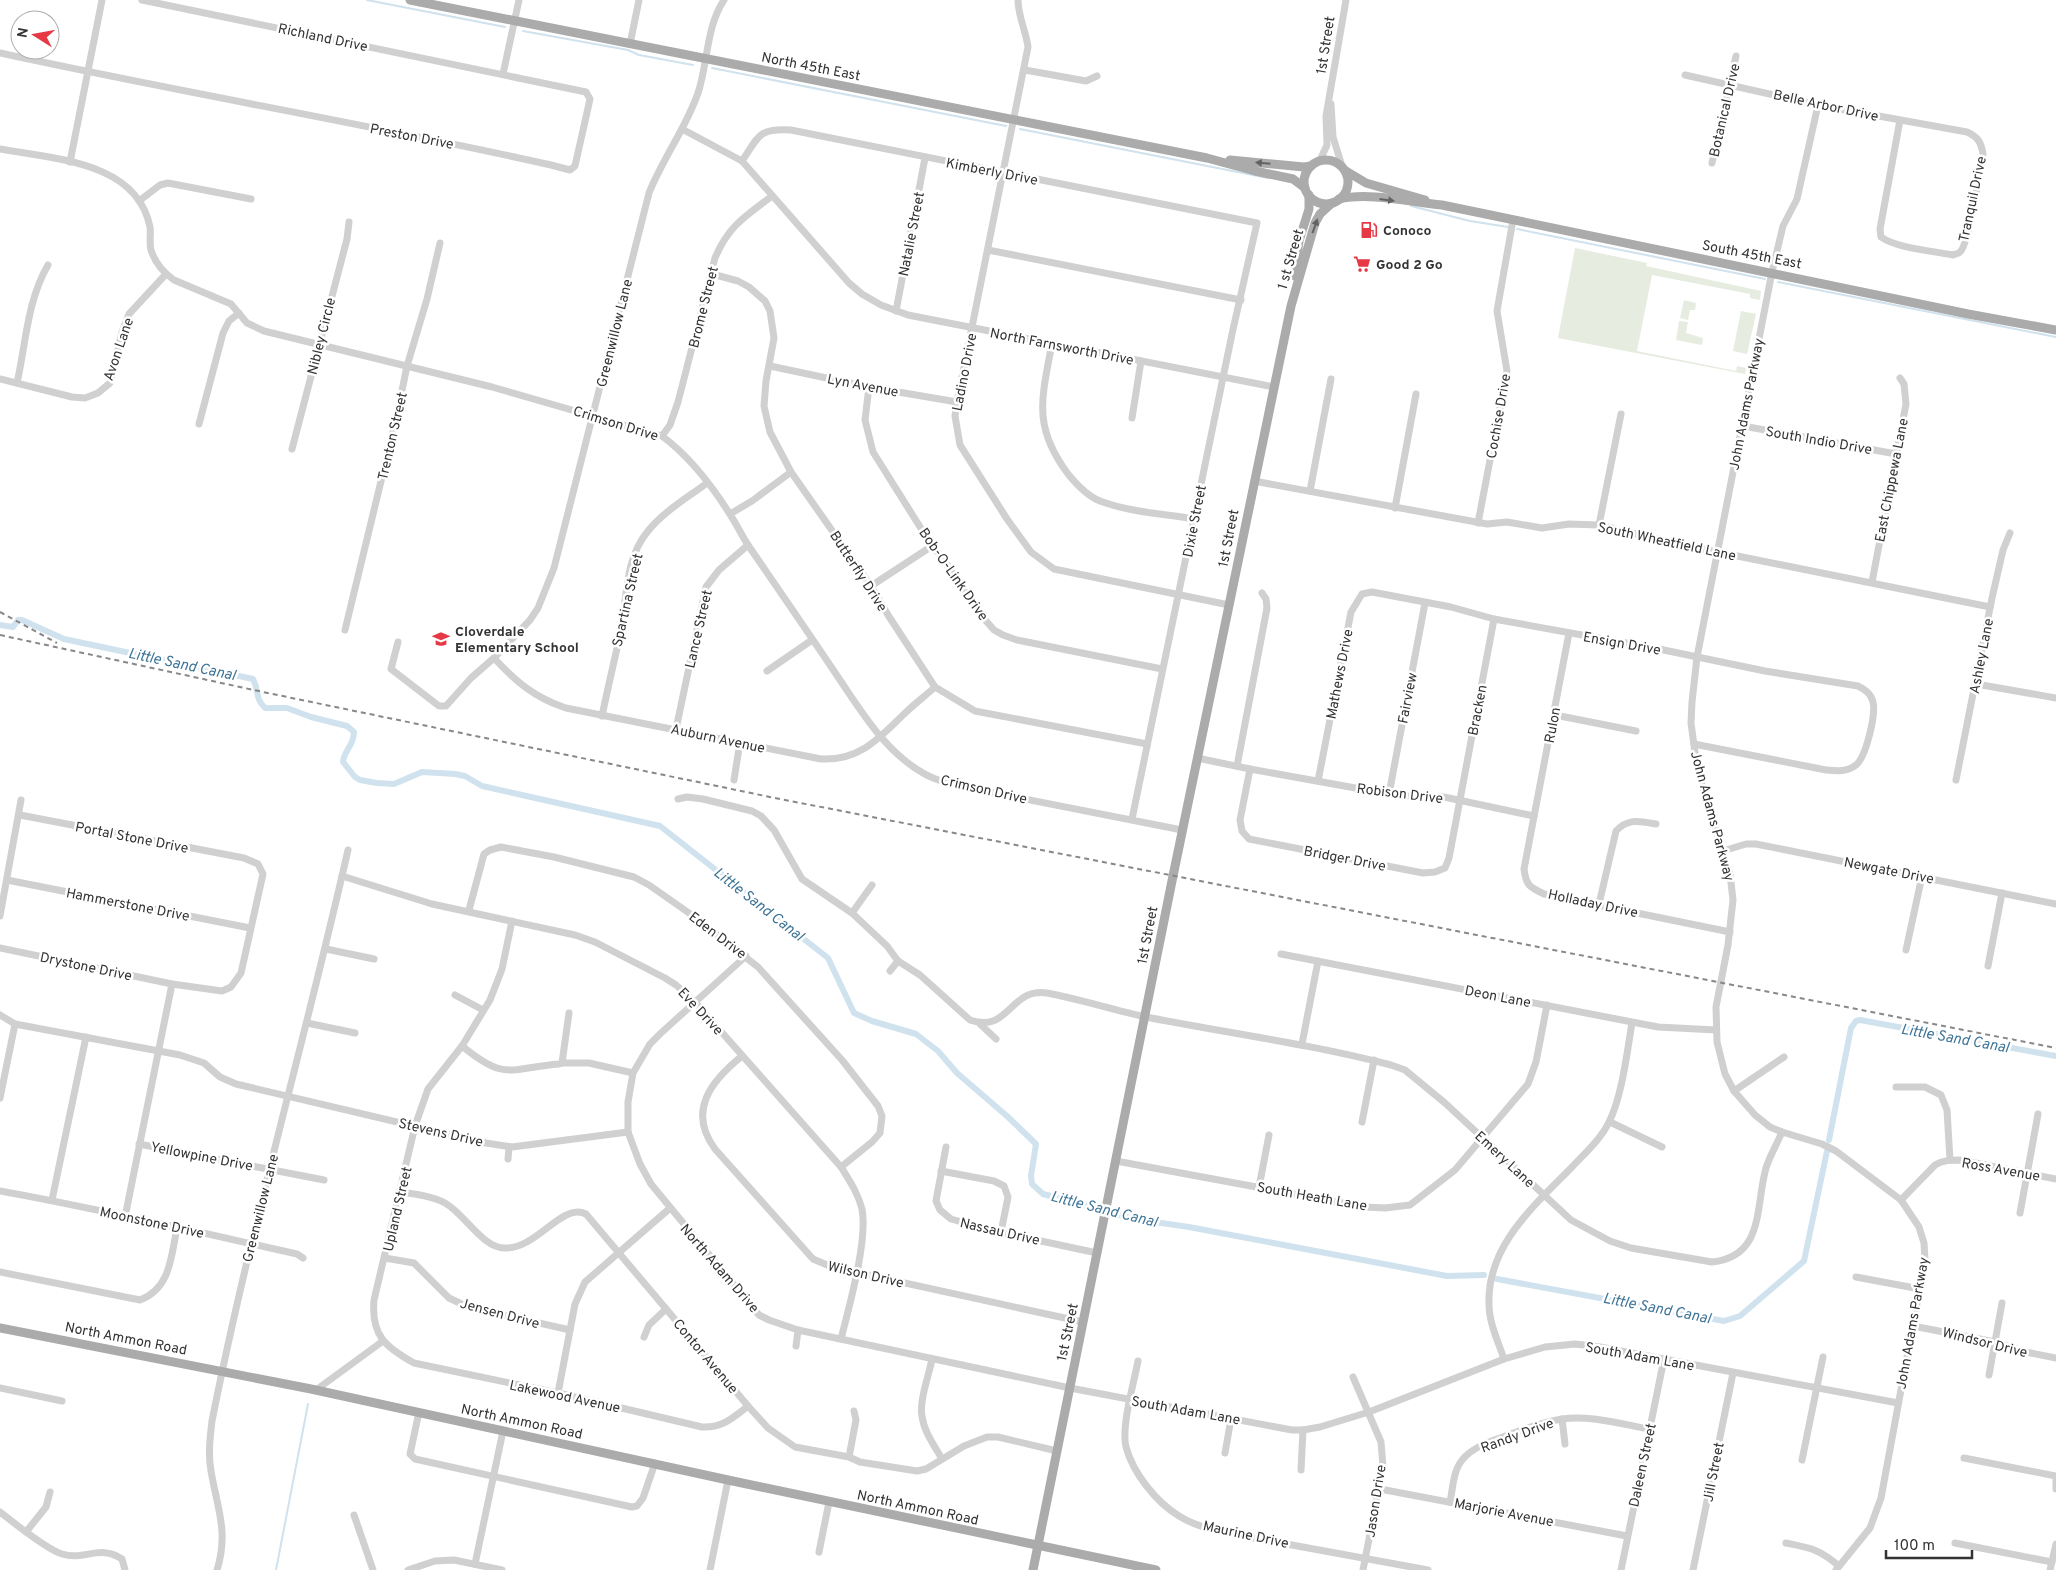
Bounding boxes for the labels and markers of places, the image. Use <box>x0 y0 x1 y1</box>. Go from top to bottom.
fuel station icon: Conoco <box>1359 220 1379 240</box>
place label: Conoco <box>1383 223 1432 240</box>
supermarket icon: Good 2 Go <box>1352 254 1372 274</box>
place label: Good 2 Go <box>1376 257 1443 274</box>
place label: Cloverdale Elementary School <box>455 624 579 657</box>
school or university icon: Cloverdale Elementary School <box>431 629 451 649</box>

